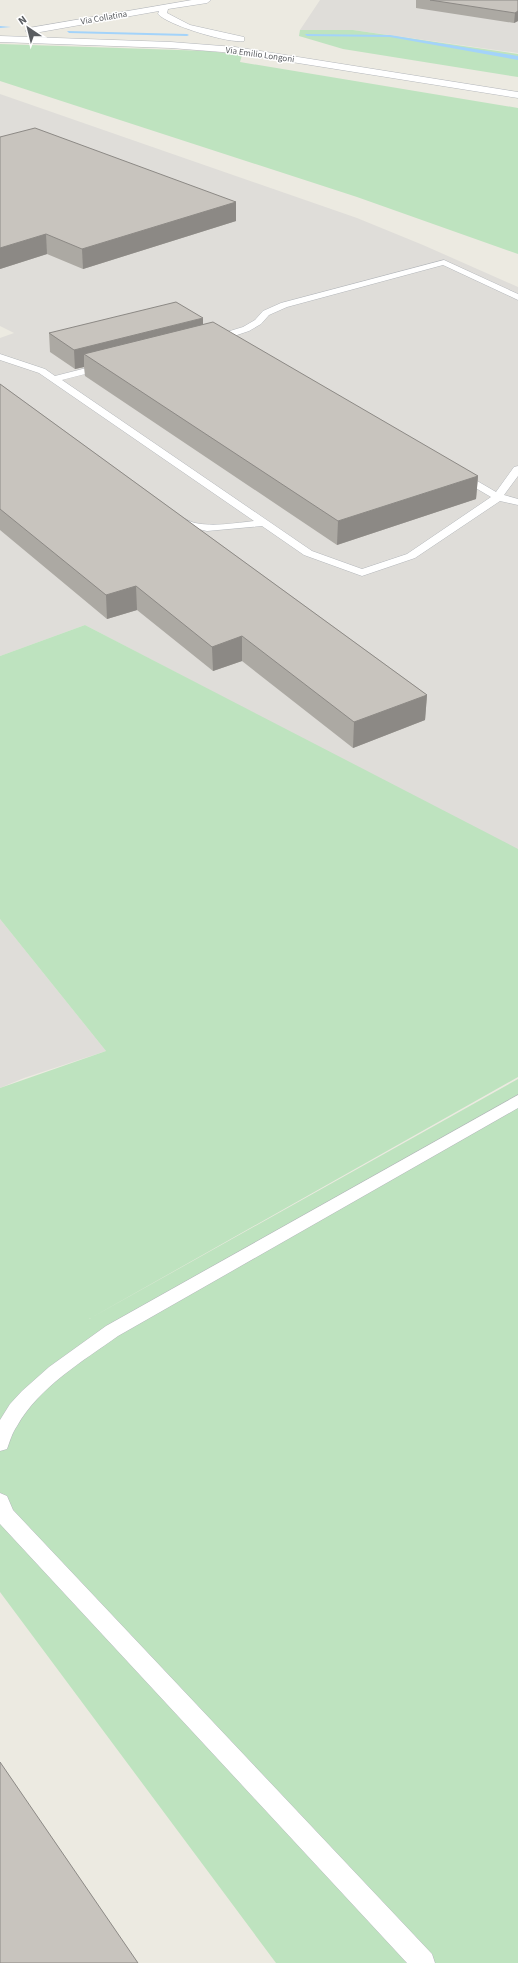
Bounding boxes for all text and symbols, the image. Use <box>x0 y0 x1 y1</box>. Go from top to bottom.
north arrow <box>8 8 48 48</box>
street label: Via Collatina <box>80 8 128 28</box>
text: N <box>15 12 30 28</box>
street label: Via Emilio Longoni <box>225 44 295 66</box>

